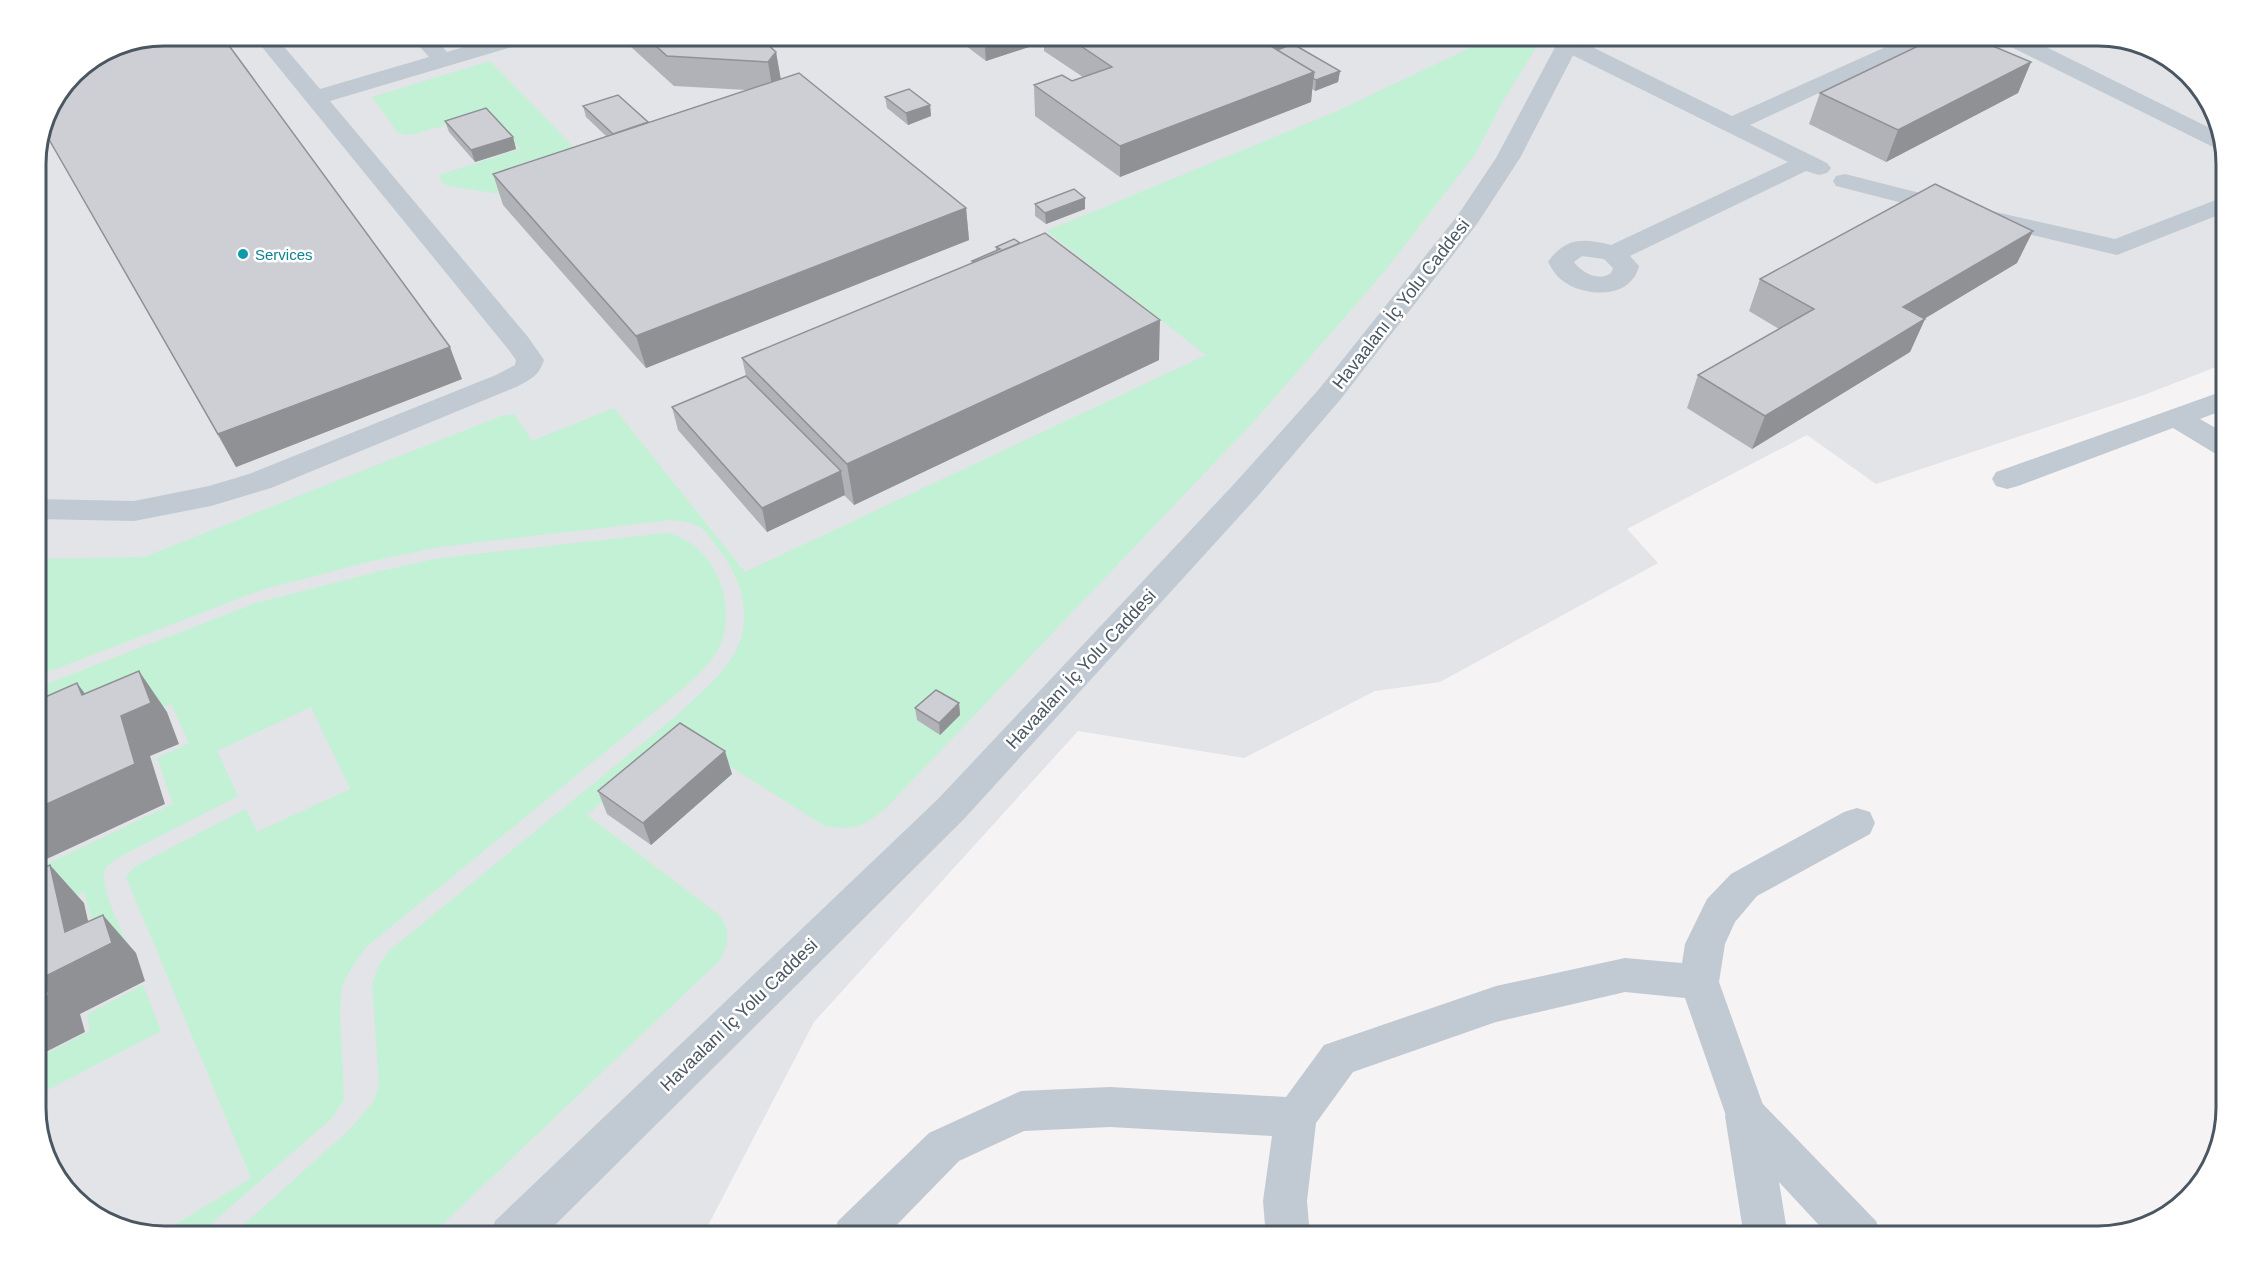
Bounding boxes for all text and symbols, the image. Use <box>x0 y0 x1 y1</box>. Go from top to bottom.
street label: Havaalanı İç Yolu Caddesi <box>1328 215 1474 393</box>
place label: Services <box>255 246 313 263</box>
marker: Services <box>236 247 250 261</box>
street label: Havaalanı İç Yolu Caddesi <box>1002 585 1160 753</box>
street label: Havaalanı İç Yolu Caddesi <box>656 935 822 1095</box>

